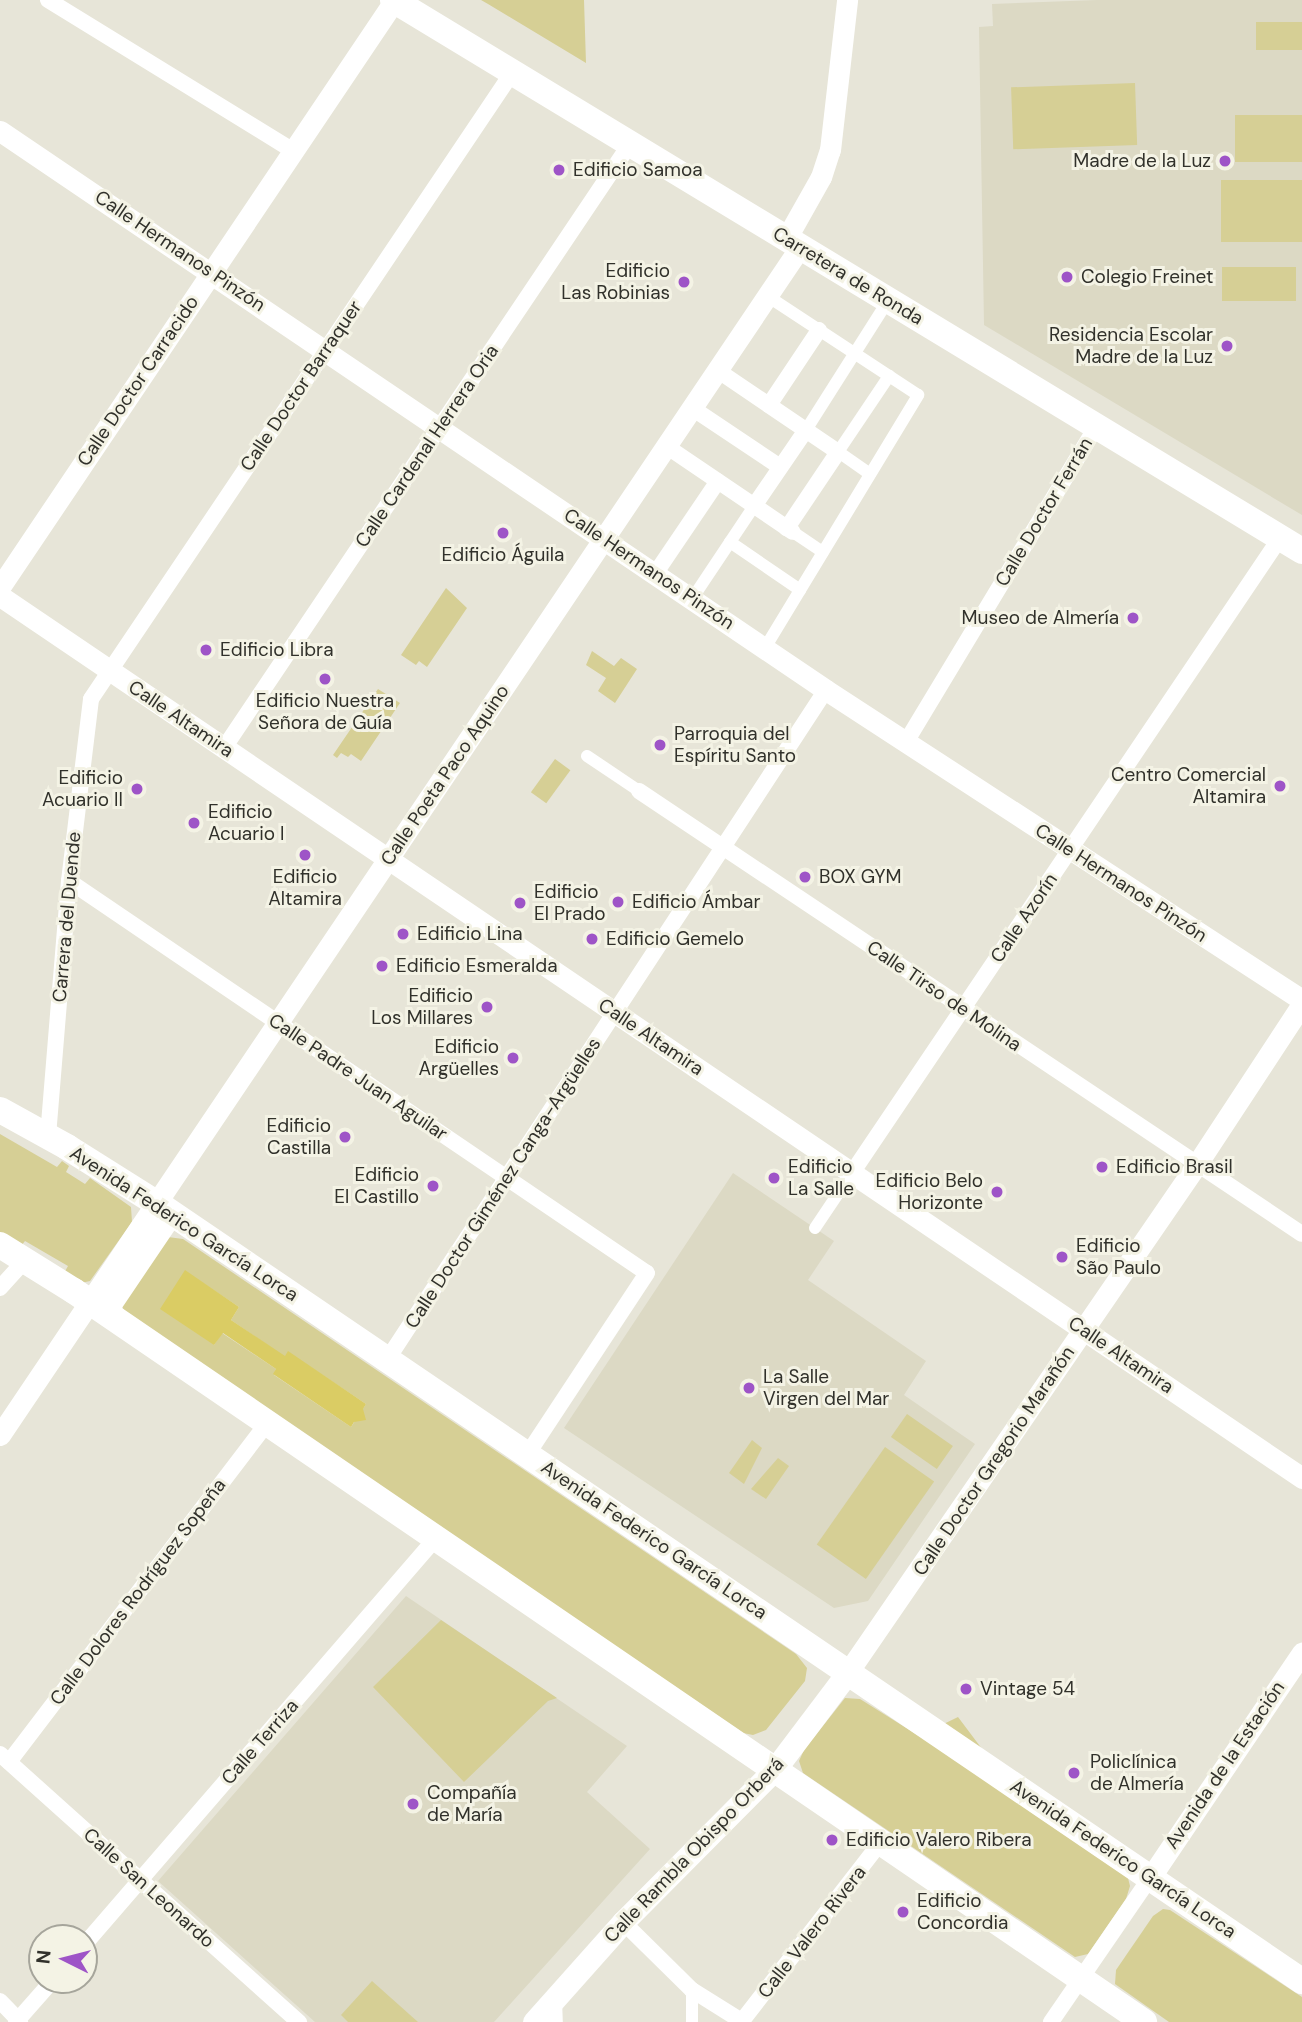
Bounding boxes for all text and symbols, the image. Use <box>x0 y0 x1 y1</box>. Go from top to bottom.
place label: Madre de la Luz <box>1073 150 1211 172</box>
marker: Madre de la Luz <box>1217 153 1233 169</box>
place label: Edificio Samoa <box>573 159 703 181</box>
marker: Edificio Samoa <box>551 162 567 178</box>
street label: Calle Hermanos Pinzón <box>91 186 269 316</box>
street label: Carretera de Ronda <box>769 222 927 330</box>
place label: Edificio Las Robinias <box>561 260 670 304</box>
place label: Colegio Freinet <box>1081 266 1213 288</box>
marker: Colegio Freinet <box>1059 269 1075 285</box>
marker: Edificio Las Robinias <box>676 274 692 290</box>
street label: Calle Doctor Carracido <box>72 291 204 471</box>
street label: Calle Doctor Barraquer <box>235 296 367 476</box>
place label: Residencia Escolar Madre de la Luz <box>1049 324 1213 368</box>
marker: Residencia Escolar Madre de la Luz <box>1219 338 1235 354</box>
street label: Calle Cardenal Herrera Oria <box>351 340 503 552</box>
street label: Calle Doctor Ferrán <box>991 433 1097 591</box>
street label: Calle Hermanos Pinzón <box>560 504 738 634</box>
marker: Edificio Águila <box>495 525 511 541</box>
place label: Edificio Águila <box>442 544 564 566</box>
place label: Museo de Almería <box>962 607 1119 629</box>
marker: Museo de Almería <box>1125 610 1141 626</box>
place label: Edificio Libra <box>220 639 333 661</box>
marker: Edificio Libra <box>198 642 214 658</box>
marker: Edificio Nuestra Señora de Guía <box>317 671 333 687</box>
street label: Calle Altamira <box>124 676 238 762</box>
street label: Calle Poeta Paco Aquino <box>376 680 514 870</box>
place label: Edificio Nuestra Señora de Guía <box>256 690 394 734</box>
place label: Parroquia del Espíritu Santo <box>674 723 796 767</box>
marker: Parroquia del Espíritu Santo <box>652 737 668 753</box>
place label: Centro Comercial Altamira <box>1111 764 1266 808</box>
place label: Edificio Acuario II <box>42 767 123 811</box>
marker: Centro Comercial Altamira <box>1272 778 1288 794</box>
marker: Edificio Acuario II <box>129 781 145 797</box>
place label: Edificio Acuario I <box>208 801 285 845</box>
marker: Edificio Acuario I <box>186 815 202 831</box>
street label: Calle Hermanos Pinzón <box>1031 819 1211 947</box>
street label: Carrera del Duende <box>48 831 86 1003</box>
marker: Edificio Altamira <box>297 847 313 863</box>
place label: Edificio Altamira <box>268 866 342 910</box>
place label: BOX GYM <box>819 866 901 888</box>
marker: BOX GYM <box>797 869 813 885</box>
street label: Calle Azorín <box>986 869 1062 967</box>
place label: Edificio El Prado <box>534 881 606 925</box>
place label: Edificio Ámbar <box>632 891 760 913</box>
marker: Edificio Ámbar <box>610 894 626 910</box>
marker: Edificio El Prado <box>512 895 528 911</box>
place label: Edificio Lina <box>417 923 522 945</box>
marker: Edificio Lina <box>395 926 411 942</box>
place label: Edificio Gemelo <box>606 928 744 950</box>
marker: Edificio Gemelo <box>584 931 600 947</box>
street label: Calle Tirso de Molina <box>862 936 1026 1056</box>
place label: Edificio Esmeralda <box>396 955 557 977</box>
marker: Edificio Esmeralda <box>374 958 390 974</box>
place label: Edificio Los Millares <box>371 985 473 1029</box>
street label: Calle Altamira <box>594 994 708 1080</box>
marker: Edificio Los Millares <box>479 999 495 1015</box>
street label: Calle Padre Juan Aguilar <box>264 1009 452 1145</box>
street label: Calle Doctor Giménez Canga-Argüelles <box>400 1033 606 1333</box>
place label: Edificio Argüelles <box>418 1036 499 1080</box>
marker: Edificio Argüelles <box>505 1050 521 1066</box>
place label: Edificio Castilla <box>266 1115 331 1159</box>
marker: Edificio Castilla <box>337 1129 353 1145</box>
street label: Avenida Federico García Lorca <box>66 1142 302 1306</box>
place label: Edificio La Salle <box>788 1156 854 1200</box>
place label: Edificio Brasil <box>1116 1156 1233 1178</box>
marker: Edificio Brasil <box>1094 1159 1110 1175</box>
place label: Edificio El Castillo <box>334 1164 419 1208</box>
marker: Edificio La Salle <box>766 1170 782 1186</box>
place label: Edificio Belo Horizonte <box>876 1170 983 1214</box>
marker: Edificio El Castillo <box>425 1178 441 1194</box>
marker: Edificio Belo Horizonte <box>989 1184 1005 1200</box>
place label: Edificio São Paulo <box>1076 1235 1161 1279</box>
marker: Edificio São Paulo <box>1054 1249 1070 1265</box>
street label: Calle Altamira <box>1064 1312 1178 1398</box>
street label: Calle Doctor Gregorio Marañón <box>909 1342 1079 1580</box>
place label: La Salle Virgen del Mar <box>763 1366 889 1410</box>
marker: La Salle Virgen del Mar <box>741 1380 757 1396</box>
street label: Avenida Federico García Lorca <box>537 1456 771 1624</box>
street label: Calle Dolores Rodríguez Sopeña <box>45 1474 231 1710</box>
street label: Avenida de la Estación <box>1160 1677 1290 1853</box>
place label: Vintage 54 <box>980 1678 1075 1700</box>
marker: Vintage 54 <box>958 1681 974 1697</box>
street label: Calle Terriza <box>217 1695 303 1789</box>
place label: Policlínica de Almería <box>1090 1751 1184 1795</box>
street label: Calle Rambla Obispo Orberá <box>599 1753 789 1947</box>
marker: Policlínica de Almería <box>1064 1763 1084 1783</box>
street label: Avenida Federico García Lorca <box>1006 1775 1240 1943</box>
place label: Compañía de María <box>427 1782 517 1826</box>
marker: Compañía de María <box>405 1796 421 1812</box>
street label: Calle San Leonardo <box>79 1823 219 1953</box>
place label: Edificio Valero Ribera <box>846 1829 1032 1851</box>
marker: Edificio Valero Ribera <box>824 1832 840 1848</box>
street label: Calle Valero Rivera <box>753 1861 871 2003</box>
place label: Edificio Concordia <box>917 1890 1008 1934</box>
marker: Edificio Concordia <box>895 1904 911 1920</box>
north arrow <box>28 1924 98 1994</box>
text: N <box>30 1949 57 1965</box>

